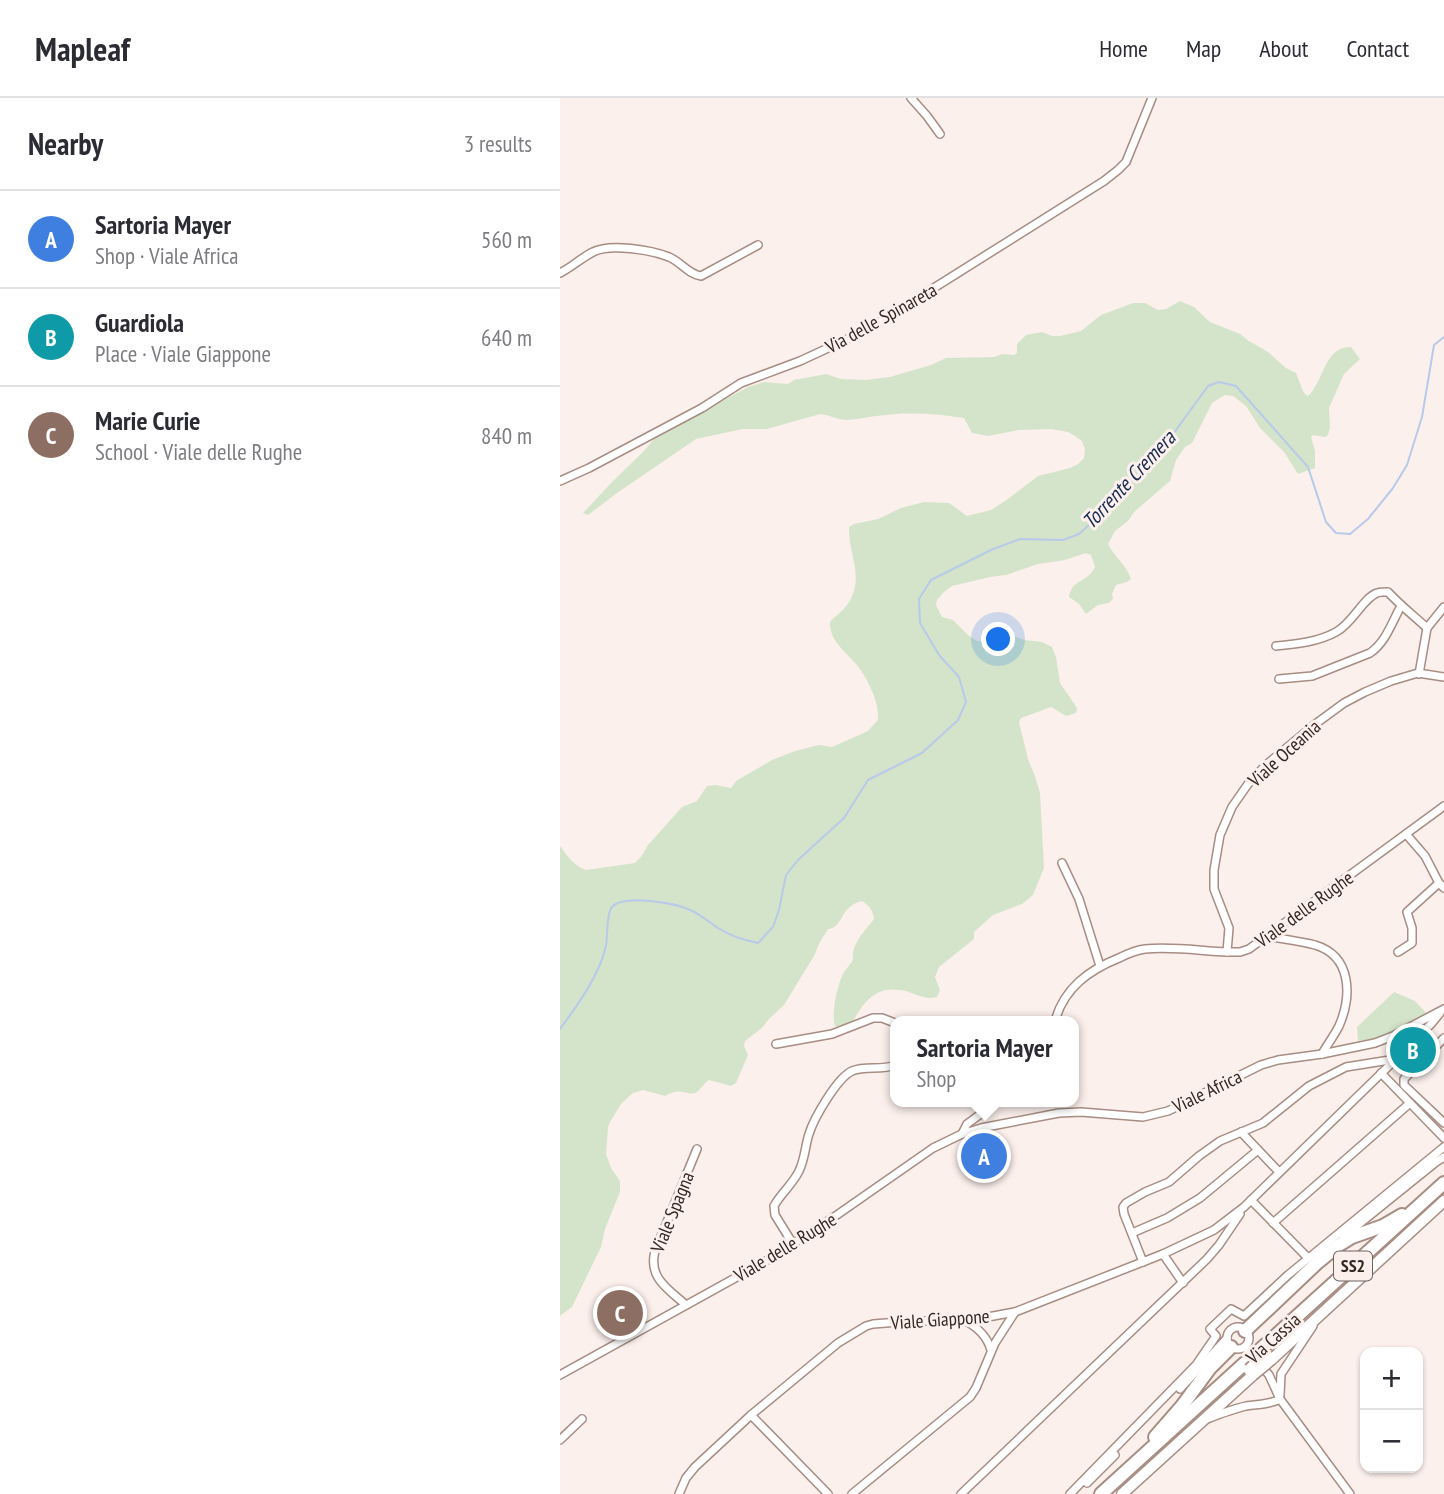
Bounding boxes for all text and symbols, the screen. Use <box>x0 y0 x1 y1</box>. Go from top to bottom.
text: Mapleaf <box>35 27 130 70</box>
text: Home <box>1099 33 1148 64</box>
text: Map <box>1186 33 1221 64</box>
text: About <box>1259 33 1308 64</box>
text: Contact <box>1346 33 1409 64</box>
text: Nearby <box>28 124 103 163</box>
text: 3 results <box>464 129 532 158</box>
text: Sartoria Mayer <box>95 208 231 241</box>
text: A <box>45 225 57 254</box>
text: 560 m <box>481 225 532 254</box>
text: Shop · Viale Africa <box>95 241 238 270</box>
street label: Via delle Spinareta <box>820 278 941 359</box>
text: Guardiola <box>95 306 184 339</box>
text: B <box>45 323 57 352</box>
text: 640 m <box>481 323 532 352</box>
text: Place · Viale Giappone <box>95 339 271 368</box>
text: Marie Curie <box>95 404 200 437</box>
text: C <box>46 421 56 450</box>
text: 840 m <box>481 421 532 450</box>
water label: Torrente Cremera <box>1076 424 1182 534</box>
text: School · Viale delle Rughe <box>95 437 302 466</box>
your location <box>981 622 1015 656</box>
street label: Viale Oceania <box>1242 714 1325 792</box>
street label: Viale delle Rughe <box>1249 865 1358 953</box>
popup <box>890 1016 1079 1107</box>
pin: B <box>1390 1024 1436 1076</box>
text: Sartoria Mayer <box>916 1031 1053 1064</box>
text: Shop <box>916 1064 956 1093</box>
street label: Viale Africa <box>1168 1064 1245 1118</box>
pin: A <box>961 1130 1007 1182</box>
street label: Viale Spagna <box>645 1168 699 1257</box>
street label: Viale delle Rughe <box>728 1207 841 1288</box>
road number: SS2 <box>1334 1252 1372 1280</box>
pin: C <box>597 1287 643 1339</box>
street label: Viale Giappone <box>889 1304 990 1334</box>
street label: Via Cassia <box>1240 1307 1305 1369</box>
map controls <box>1360 1347 1423 1473</box>
button: + <box>1360 1347 1423 1410</box>
button: − <box>1360 1410 1423 1473</box>

